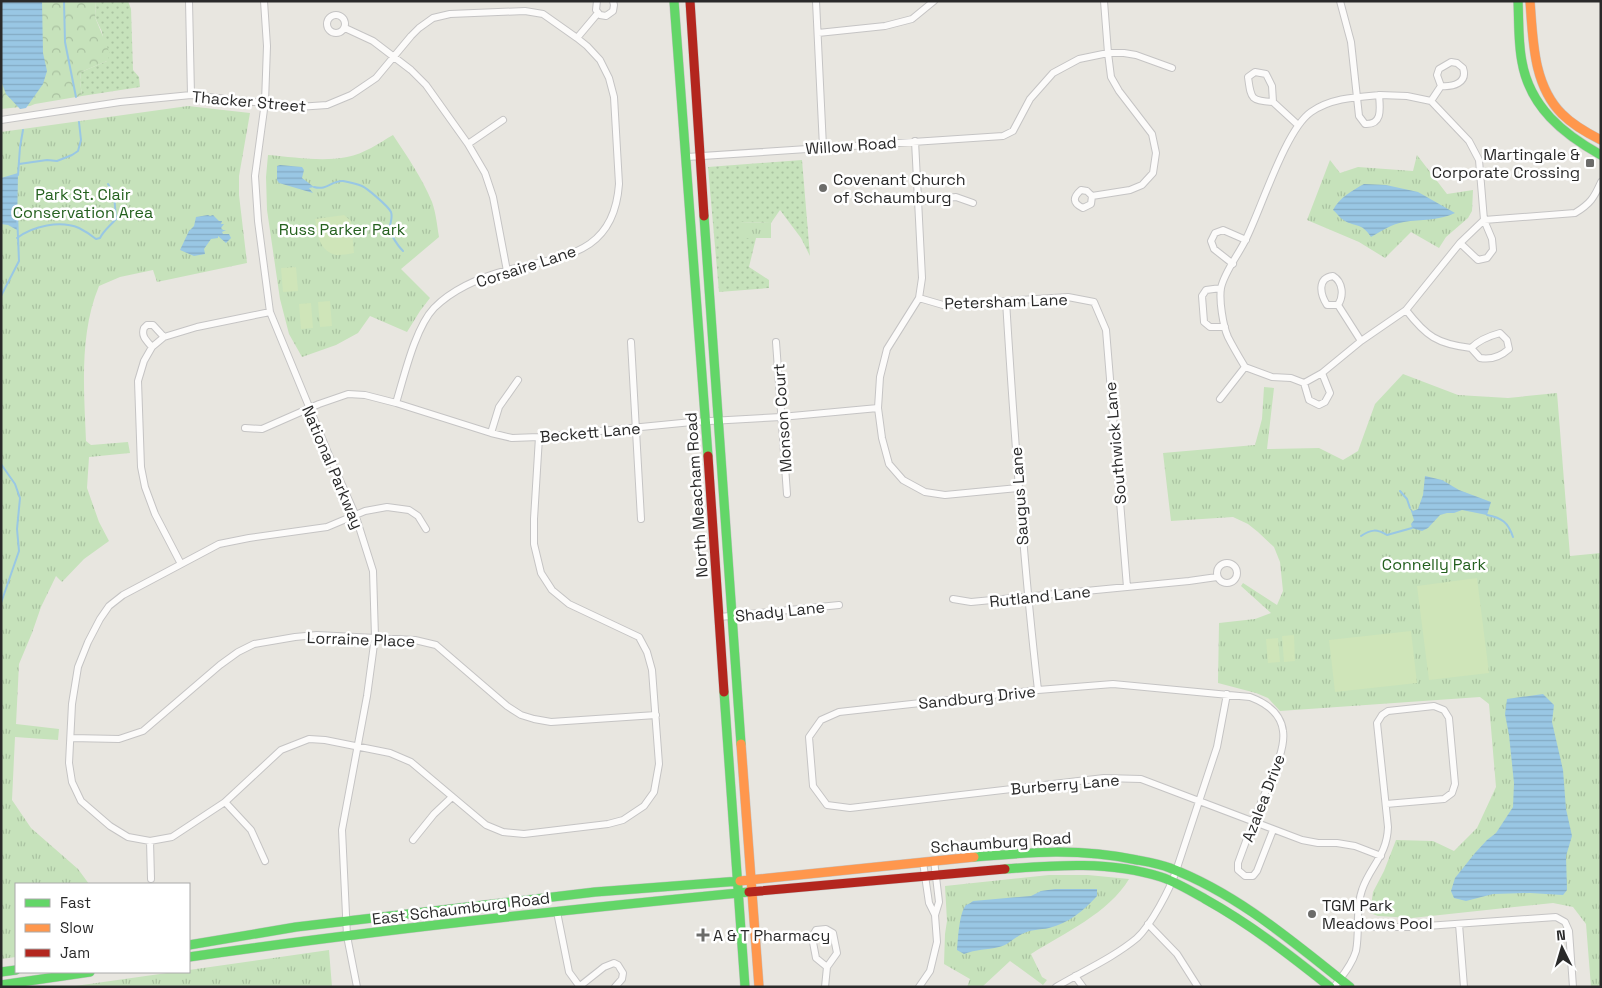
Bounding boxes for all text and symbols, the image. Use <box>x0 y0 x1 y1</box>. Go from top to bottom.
street label: Thacker Street <box>191 86 307 117</box>
street label: Willow Road <box>805 132 898 159</box>
place label: Martingale & Corporate Crossing <box>1432 144 1580 183</box>
marker: Martingale & Corporate Crossing <box>1584 157 1596 169</box>
place label: Covenant Church of Schaumburg <box>833 169 966 208</box>
marker: Covenant Church of Schaumburg <box>817 182 829 194</box>
park label: Park St. Clair Conservation Area <box>13 184 153 223</box>
park label: Russ Parker Park <box>279 219 406 240</box>
street label: Corsaire Lane <box>473 240 579 293</box>
street label: Petersham Lane <box>944 289 1068 314</box>
street label: Monson Court <box>768 363 797 473</box>
street label: Southwick Lane <box>1100 381 1131 505</box>
street label: National Parkway <box>297 402 368 532</box>
street label: North Meacham Road <box>680 412 713 578</box>
street label: Beckett Lane <box>539 418 641 447</box>
street label: Saugus Lane <box>1006 446 1033 546</box>
park label: Connelly Park <box>1382 554 1487 575</box>
street label: Rutland Lane <box>988 581 1092 612</box>
street label: Shady Lane <box>734 596 826 627</box>
street label: Lorraine Place <box>306 627 416 652</box>
street label: Sandburg Drive <box>917 681 1037 714</box>
street label: Azalea Drive <box>1237 751 1290 845</box>
street label: Burberry Lane <box>1010 769 1120 800</box>
street label: Schaumburg Road <box>930 827 1072 858</box>
legend <box>15 883 190 973</box>
street label: East Schaumburg Road <box>371 887 551 930</box>
text: Fast <box>60 893 91 912</box>
place label: TGM Park Meadows Pool <box>1322 895 1433 934</box>
marker: TGM Park Meadows Pool <box>1306 908 1318 920</box>
text: Slow <box>60 918 94 937</box>
north arrow <box>1537 923 1587 973</box>
place label: A & T Pharmacy <box>713 925 830 946</box>
text: N <box>1555 926 1566 944</box>
marker: A & T Pharmacy <box>697 929 709 941</box>
text: Jam <box>60 943 90 962</box>

